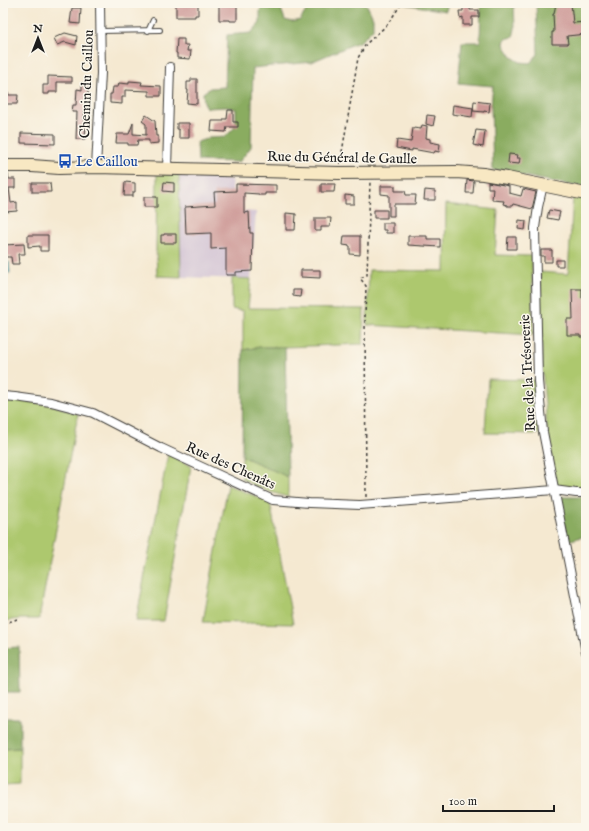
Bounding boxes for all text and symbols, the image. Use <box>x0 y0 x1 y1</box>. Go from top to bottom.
north arrow <box>18 18 58 58</box>
text: N <box>32 22 43 36</box>
street label: Chemin du Caillou <box>76 29 98 139</box>
street label: Rue du Général de Gaulle <box>267 148 418 168</box>
bus stop icon: Le Caillou <box>57 153 73 169</box>
place label: Le Caillou <box>76 153 138 171</box>
street label: Rue de la Trésorerie <box>516 313 540 432</box>
street label: Rue des Chenâts <box>183 438 278 494</box>
scale bar <box>443 787 554 813</box>
text: 100 m <box>449 794 477 809</box>

